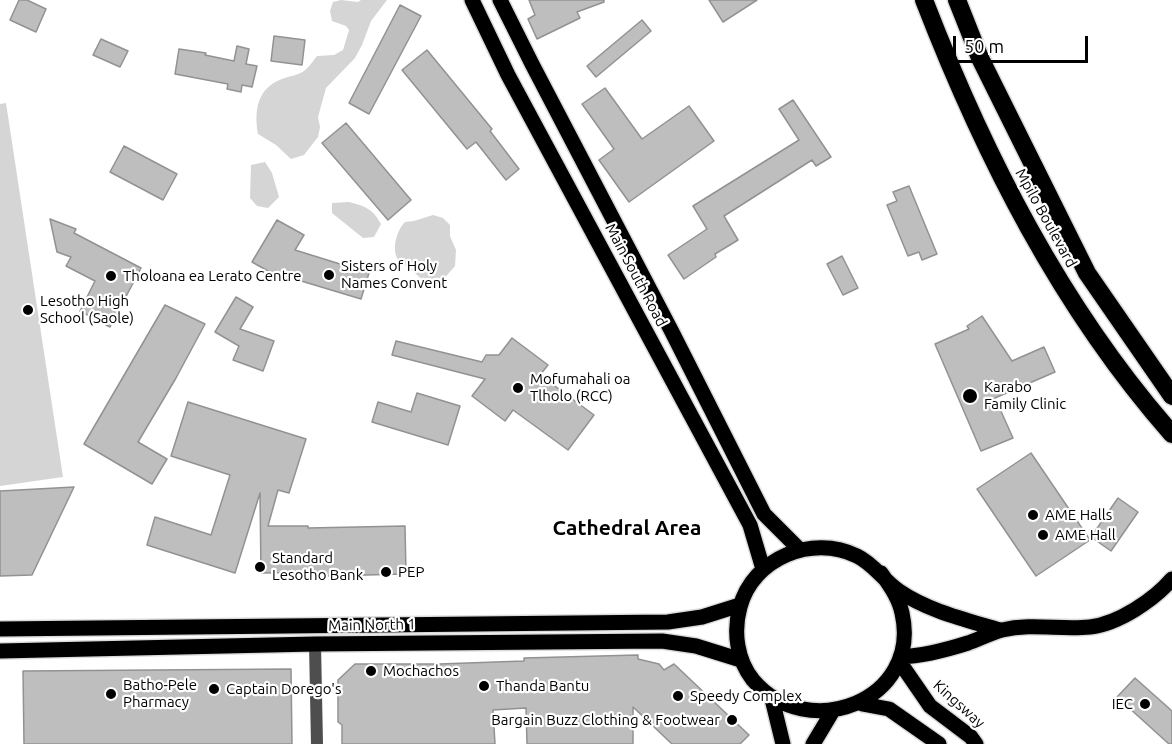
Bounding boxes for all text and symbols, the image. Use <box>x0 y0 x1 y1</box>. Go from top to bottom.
scale bar <box>956 24 1091 62</box>
text: 50 m <box>964 36 1004 56</box>
street label: Mpilo Boulevard <box>1011 165 1081 271</box>
street label: Main South Road <box>601 220 671 330</box>
place label: Sisters of Holy Names Convent <box>341 257 447 292</box>
place label: Tholoana ea Lerato Centre <box>123 267 301 285</box>
marker: Sisters of Holy Names Convent <box>322 268 336 282</box>
marker: Tholoana ea Lerato Centre <box>104 269 118 283</box>
place label: Lesotho High School (Saole) <box>40 292 134 327</box>
marker: Lesotho High School (Saole) <box>21 303 35 317</box>
place label: Mofumahali oa Tlholo (RCC) <box>530 370 631 405</box>
place label: Karabo Family Clinic <box>984 378 1066 413</box>
marker: Mofumahali oa Tlholo (RCC) <box>511 381 525 395</box>
marker: Karabo Family Clinic <box>961 387 979 405</box>
place label: AME Halls <box>1045 506 1112 524</box>
marker: AME Halls <box>1026 508 1040 522</box>
district label: Cathedral Area <box>553 515 701 541</box>
place label: AME Hall <box>1055 526 1116 544</box>
marker: AME Hall <box>1036 528 1050 542</box>
place label: Standard Lesotho Bank <box>272 549 363 584</box>
marker: Standard Lesotho Bank <box>253 560 267 574</box>
place label: PEP <box>398 563 424 581</box>
marker: PEP <box>379 565 393 579</box>
street label: Main North 1 <box>328 615 416 635</box>
place label: Mochachos <box>383 662 459 680</box>
marker: Mochachos <box>364 664 378 678</box>
place label: Batho-Pele Pharmacy <box>123 676 197 711</box>
street label: Kingsway <box>929 676 989 732</box>
place label: Thanda Bantu <box>496 677 589 695</box>
marker: Thanda Bantu <box>477 679 491 693</box>
place label: Captain Dorego's <box>226 680 341 698</box>
marker: Captain Dorego's <box>207 682 221 696</box>
marker: Batho-Pele Pharmacy <box>104 687 118 701</box>
place label: Speedy Complex <box>690 687 802 705</box>
marker: Speedy Complex <box>671 689 685 703</box>
place label: IEC <box>1112 695 1133 713</box>
marker: IEC <box>1138 697 1152 711</box>
place label: Bargain Buzz Clothing & Footwear <box>491 711 720 729</box>
marker: Bargain Buzz Clothing & Footwear <box>725 713 739 727</box>

